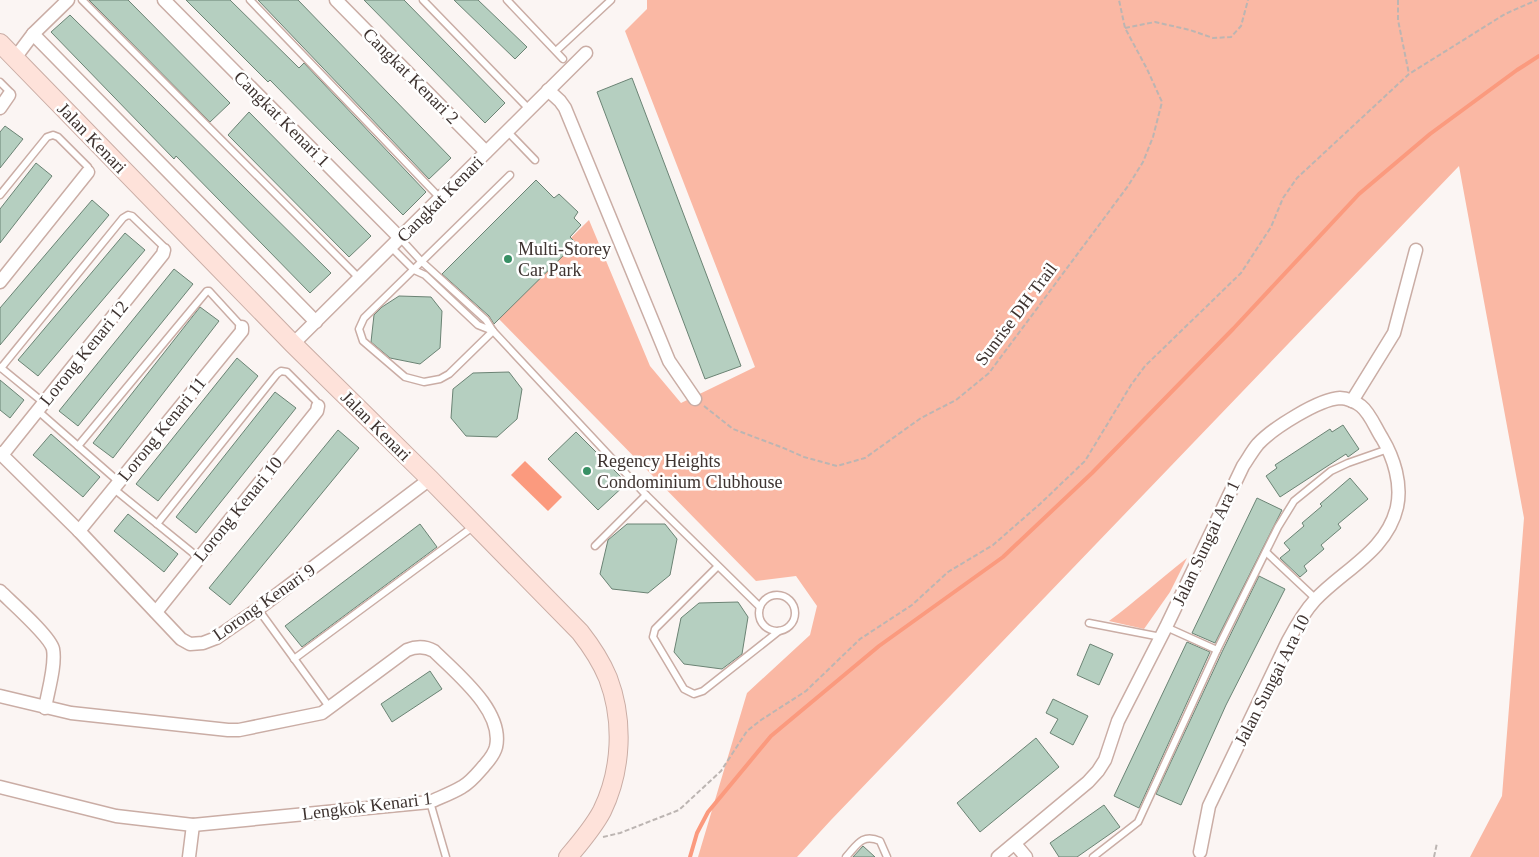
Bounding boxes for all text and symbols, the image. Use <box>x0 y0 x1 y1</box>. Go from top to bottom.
street label: Cangkat Kenari 2 <box>359 24 463 128</box>
street label: Cangkat Kenari 1 <box>230 67 334 171</box>
street label: Jalan Kenari <box>53 99 131 177</box>
street label: Cangkat Kenari <box>393 152 487 246</box>
place label: Multi-Storey Car Park <box>518 239 611 280</box>
marker: Multi-Storey Car Park <box>502 253 514 265</box>
street label: Sunrise DH Trail <box>971 259 1061 369</box>
street label: Lorong Kenari 12 <box>36 297 132 409</box>
street label: Lorong Kenari 11 <box>114 373 210 485</box>
street label: Jalan Kenari <box>337 387 415 465</box>
place label: Regency Heights Condominium Clubhouse <box>597 451 783 492</box>
street label: Lorong Kenari 10 <box>190 453 286 565</box>
marker: Regency Heights Condominium Clubhouse <box>581 465 593 477</box>
street label: Jalan Sungai Ara 1 <box>1168 477 1244 609</box>
street label: Lorong Kenari 9 <box>209 559 319 645</box>
street label: Jalan Sungai Ara 10 <box>1230 611 1314 749</box>
street label: Lengkok Kenari 1 <box>301 788 433 824</box>

